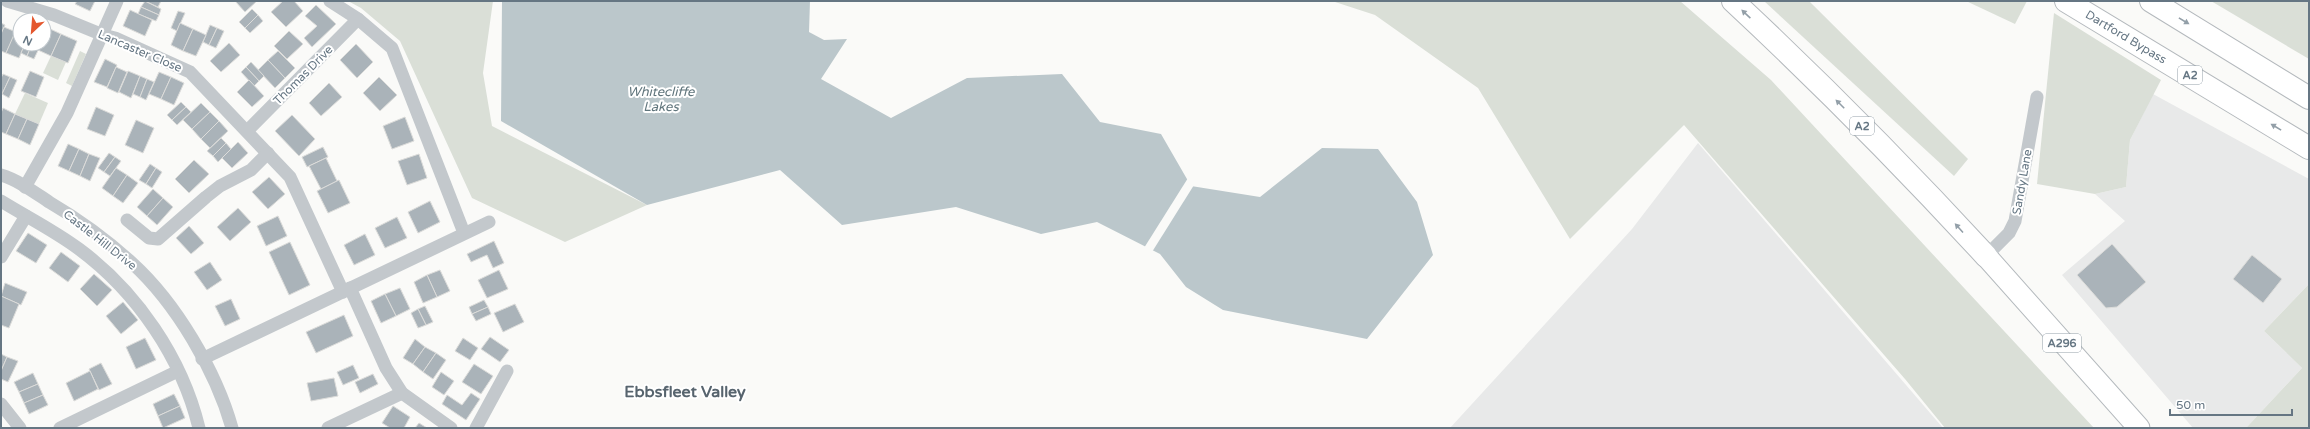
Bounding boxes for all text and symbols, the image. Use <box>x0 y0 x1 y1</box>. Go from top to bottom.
street label: Dartford Bypass <box>2083 7 2169 67</box>
one-way arrow <box>1741 9 1752 18</box>
north arrow <box>12 12 52 52</box>
one-way arrow <box>2178 18 2190 25</box>
street label: Lancaster Close <box>96 27 184 75</box>
text: N <box>21 33 35 48</box>
street label: Thomas Drive <box>270 42 336 108</box>
road number: A2 <box>2178 66 2202 84</box>
water label: Whitecliffe Lakes <box>628 84 695 115</box>
one-way arrow <box>1835 99 1845 109</box>
road number: A2 <box>1850 117 1874 135</box>
one-way arrow <box>2270 124 2282 131</box>
street label: Sandy Lane <box>2009 148 2035 216</box>
street label: Castle Hill Drive <box>61 207 139 273</box>
one-way arrow <box>1955 222 1964 233</box>
road number: A296 <box>2043 334 2081 352</box>
district label: Ebbsfleet Valley <box>624 382 746 402</box>
scale bar <box>2170 391 2292 417</box>
text: 50 m <box>2176 398 2205 412</box>

